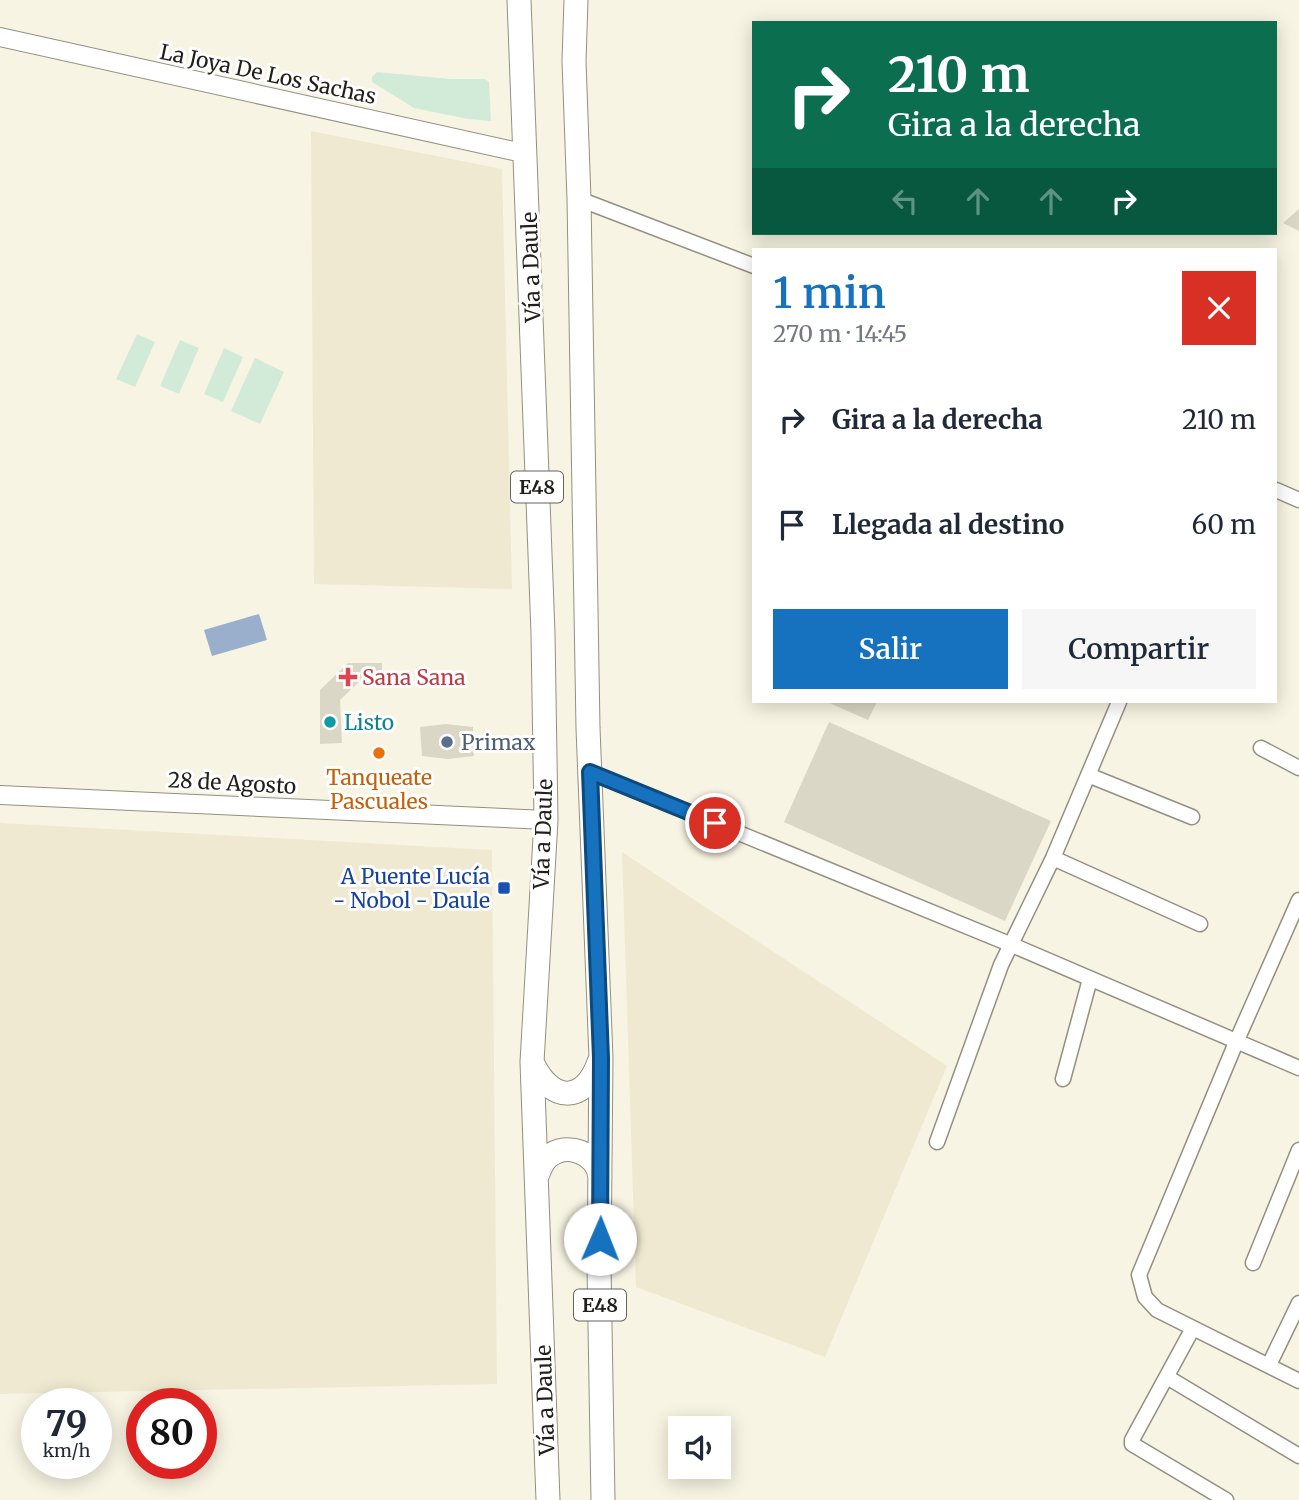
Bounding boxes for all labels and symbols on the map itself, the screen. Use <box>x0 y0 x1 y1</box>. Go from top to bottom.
street label: La Joya De Los Sachas <box>157 38 379 110</box>
street label: Vía a Daule <box>516 211 546 324</box>
road number: E48 <box>511 472 563 502</box>
place label: Sana Sana <box>362 664 466 691</box>
marker: Sana Sana <box>340 669 356 685</box>
place label: Listo <box>344 709 394 736</box>
marker: Listo <box>322 714 338 730</box>
place label: Primax <box>461 729 536 756</box>
marker: Primax <box>439 734 455 750</box>
marker: Tanqueate Pascuales <box>371 745 387 761</box>
place label: Tanqueate Pascuales <box>326 764 432 815</box>
street label: 28 de Agosto <box>167 766 297 800</box>
street label: Vía a Daule <box>528 778 558 891</box>
pin <box>685 793 745 853</box>
place label: A Puente Lucía - Nobol - Daule <box>333 863 490 914</box>
marker: A Puente Lucía - Nobol - Daule <box>496 880 512 896</box>
position arrow <box>563 1202 637 1276</box>
road number: E48 <box>574 1289 626 1320</box>
street label: Vía a Daule <box>530 1344 560 1457</box>
speed limit sign: 80 <box>126 1388 217 1479</box>

